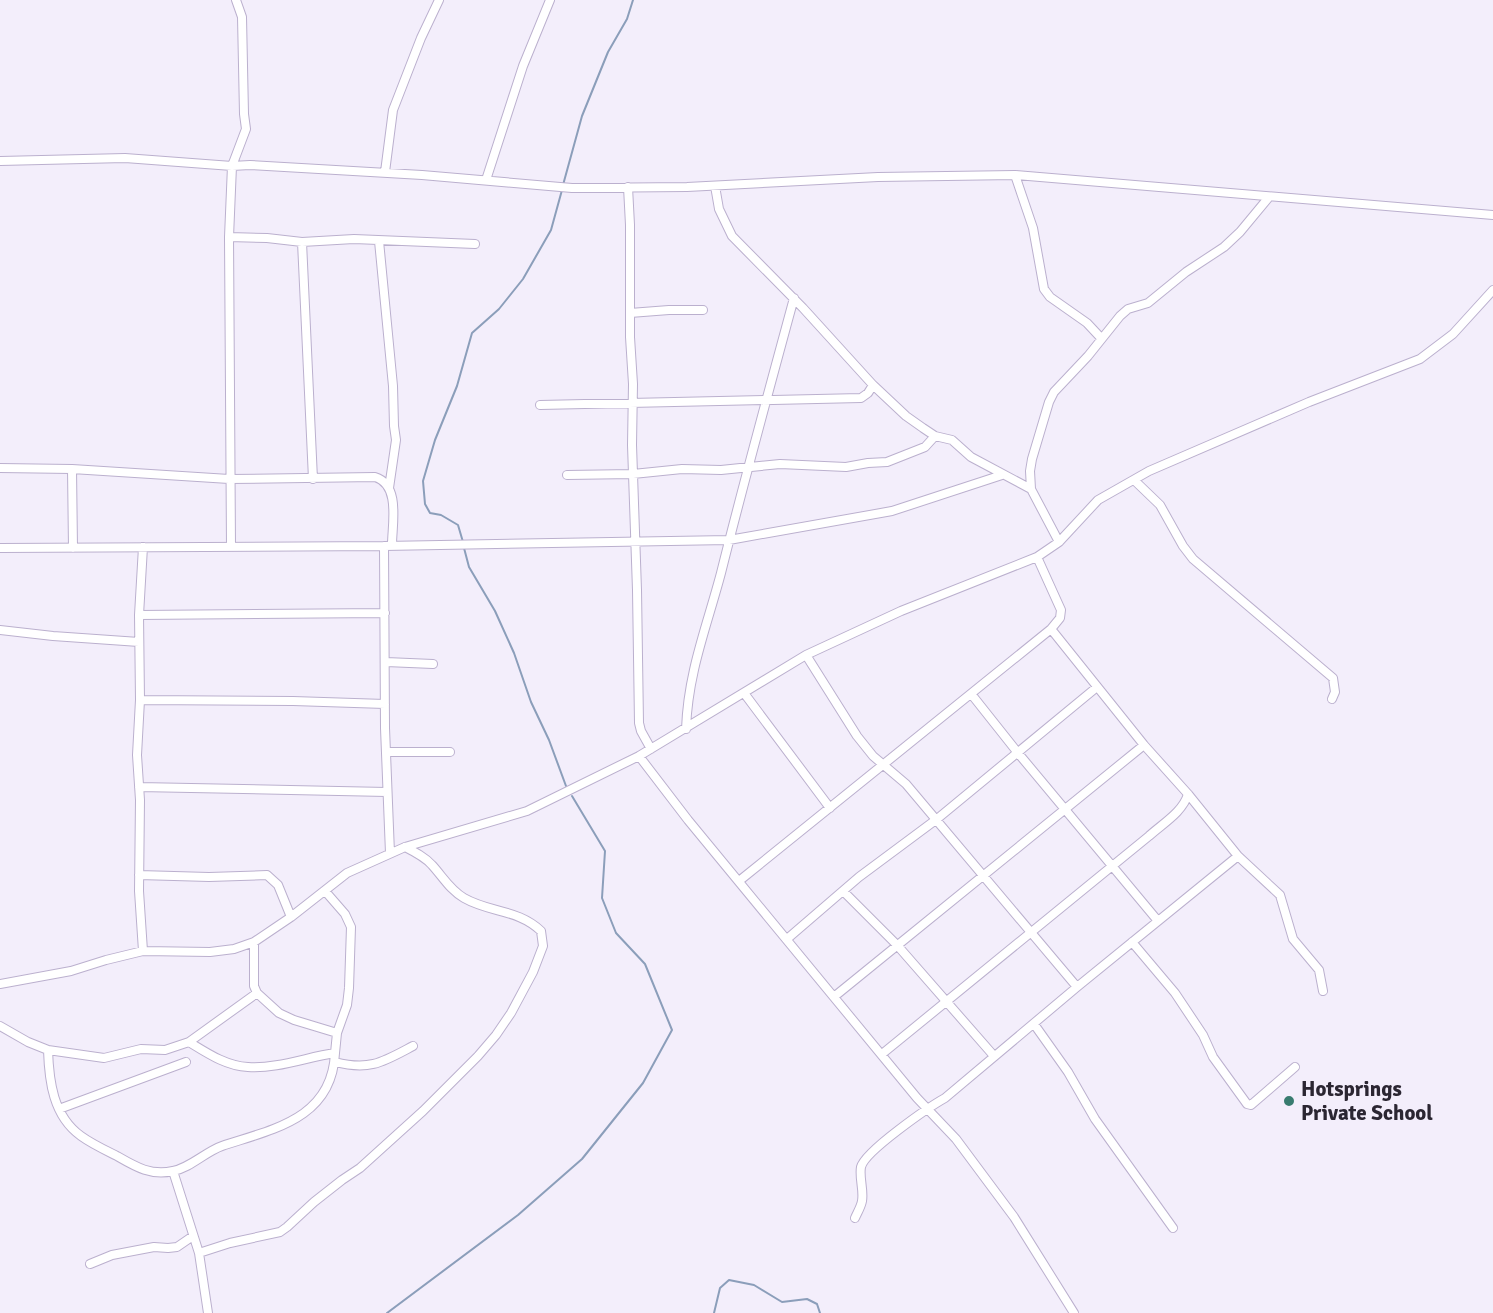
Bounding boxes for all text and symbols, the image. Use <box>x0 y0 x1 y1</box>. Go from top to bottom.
place label: Hotsprings Private School <box>1301 1076 1433 1126</box>
marker: Hotsprings Private School <box>1282 1094 1296 1108</box>

